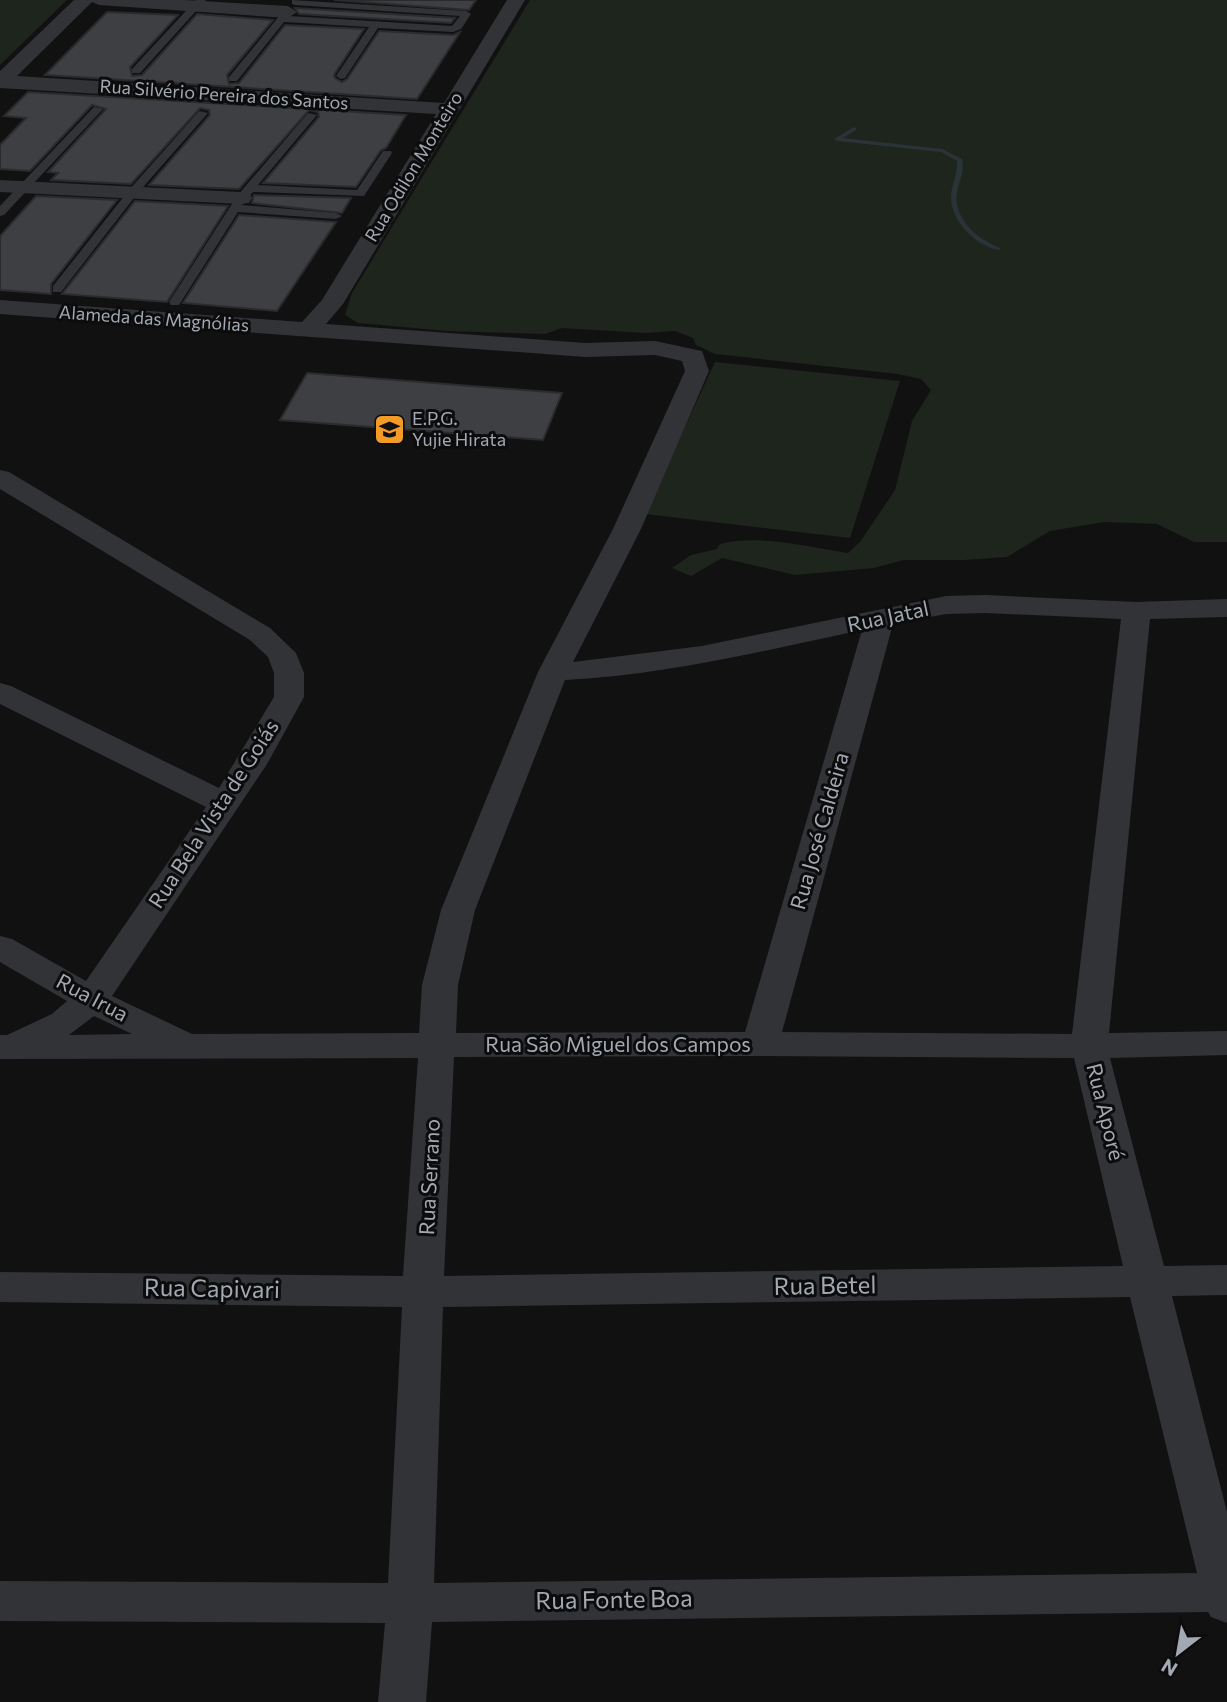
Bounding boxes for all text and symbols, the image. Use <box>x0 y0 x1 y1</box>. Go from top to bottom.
street label: Rua Silvério Pereira dos Santos <box>99 74 349 114</box>
street label: Rua Odilon Monteiro <box>360 88 467 245</box>
street label: Alameda das Magnólias <box>58 300 250 336</box>
place label: E.P.G. Yujie Hirata <box>412 407 506 450</box>
school or university icon: E.P.G. Yujie Hirata <box>372 412 406 446</box>
street label: Rua Jatal <box>845 595 931 636</box>
street label: Rua Bela Vista de Goiás <box>142 714 283 912</box>
street label: Rua José Caldeira <box>784 749 853 912</box>
street label: Rua Irua <box>53 967 133 1026</box>
street label: Rua São Miguel dos Campos <box>485 1031 751 1056</box>
street label: Rua Aporé <box>1082 1060 1131 1163</box>
street label: Rua Serrano <box>413 1118 444 1236</box>
street label: Rua Betel <box>773 1269 877 1300</box>
street label: Rua Capivari <box>144 1272 280 1303</box>
street label: Rua Fonte Boa <box>535 1583 693 1614</box>
north arrow <box>1143 1618 1213 1688</box>
text: N <box>1157 1654 1181 1682</box>

